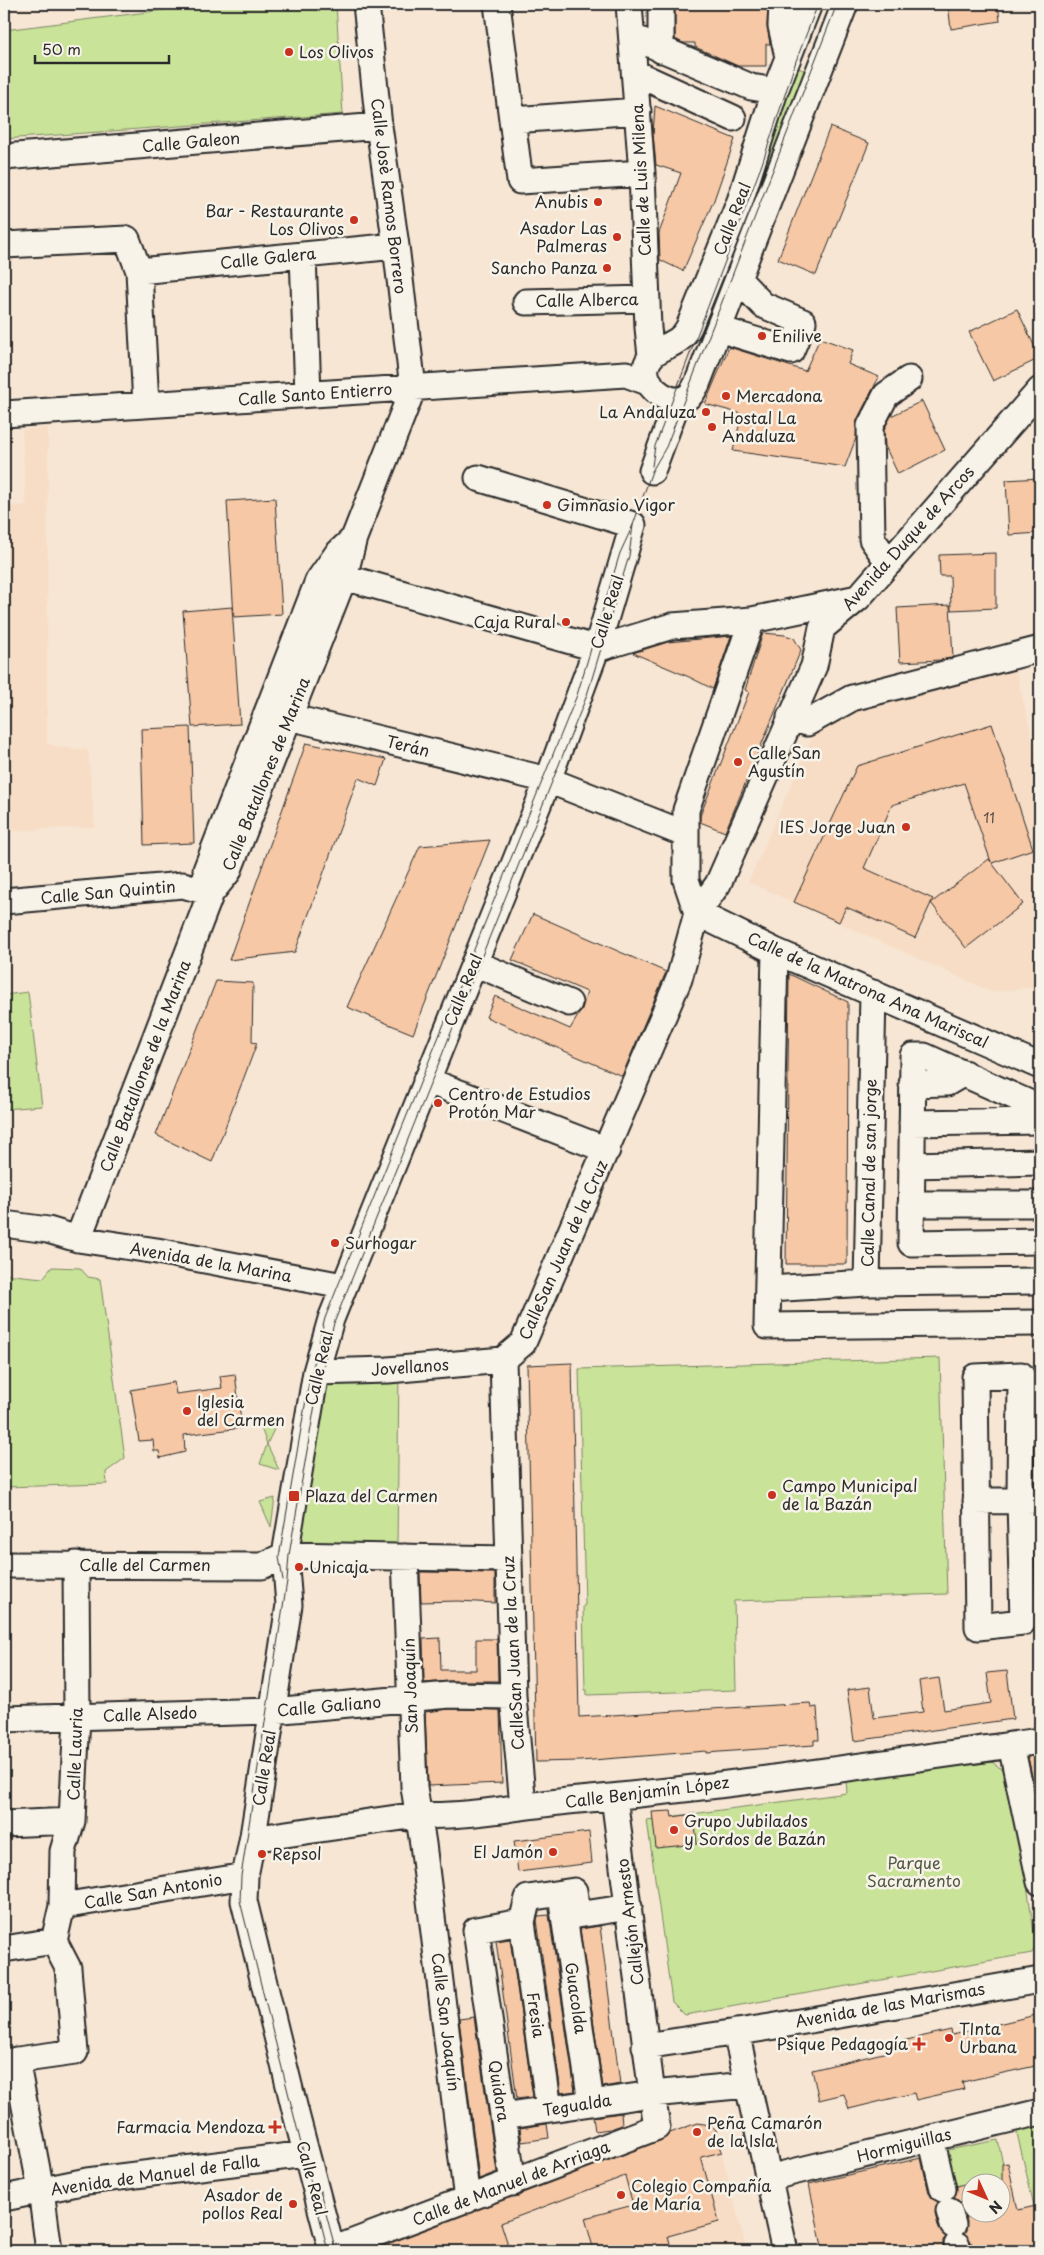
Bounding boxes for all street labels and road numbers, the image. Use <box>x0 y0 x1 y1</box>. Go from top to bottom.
street label: Calle Josè Ramos Borrero <box>366 97 414 295</box>
street label: Calle de Luis Milena <box>624 103 656 257</box>
street label: Calle Galeon <box>141 125 241 157</box>
street label: Calle Real <box>706 179 756 259</box>
street label: Calle Galera <box>219 240 317 274</box>
street label: Calle Alberca <box>535 286 639 312</box>
street label: Calle Santo Entierro <box>237 376 393 410</box>
street label: Avenida Duque de Arcos <box>836 460 979 615</box>
street label: Calle Real <box>583 572 629 652</box>
street label: Calle Batallones de Marina <box>215 673 315 874</box>
street label: Terán <box>384 728 432 762</box>
street label: Calle San Quintin <box>39 873 176 909</box>
street label: Calle de la Matrona Ana Mariscal <box>744 925 993 1053</box>
street label: Calle Real <box>437 950 488 1030</box>
street label: Calle Batallones de la Marina <box>92 956 196 1175</box>
street label: Calle Canal de san jorge <box>854 1079 882 1267</box>
street label: CalleSan Juan de la Cruz <box>512 1156 613 1343</box>
street label: Avenida de la Marina <box>128 1235 294 1287</box>
street label: Calle Real <box>298 1328 338 1408</box>
street label: Jovellanos <box>370 1351 450 1381</box>
street label: Calle del Carmen <box>79 1552 211 1576</box>
street label: CalleSan Juan de la Cruz <box>495 1555 529 1751</box>
street label: San Joaquín <box>395 1638 423 1734</box>
street label: Calle Galiano <box>276 1688 382 1722</box>
street label: Calle Alsedo <box>102 1699 198 1727</box>
street label: Calle Lauria <box>60 1707 88 1801</box>
street label: Calle Real <box>245 1728 281 1807</box>
street label: Calle Benjamín López <box>563 1769 731 1813</box>
street label: Callejón Arnesto <box>609 1857 649 1987</box>
street label: Calle San Antonio <box>82 1866 224 1914</box>
street label: Calle San Joaquín <box>427 1951 467 2093</box>
street label: Guacolda <box>560 1961 594 2035</box>
street label: Avenida de las Marismas <box>793 1976 986 2032</box>
street label: Fresia <box>522 1990 552 2039</box>
street label: Quidora <box>483 2058 517 2124</box>
street label: Tegualda <box>541 2087 613 2121</box>
street label: Hormiguillas <box>854 2121 954 2167</box>
street label: Calle de Manuel de Arriaga <box>408 2133 613 2231</box>
street label: Calle Real <box>291 2138 334 2218</box>
street label: Avenida de Manuel de Falla <box>49 2147 261 2201</box>

